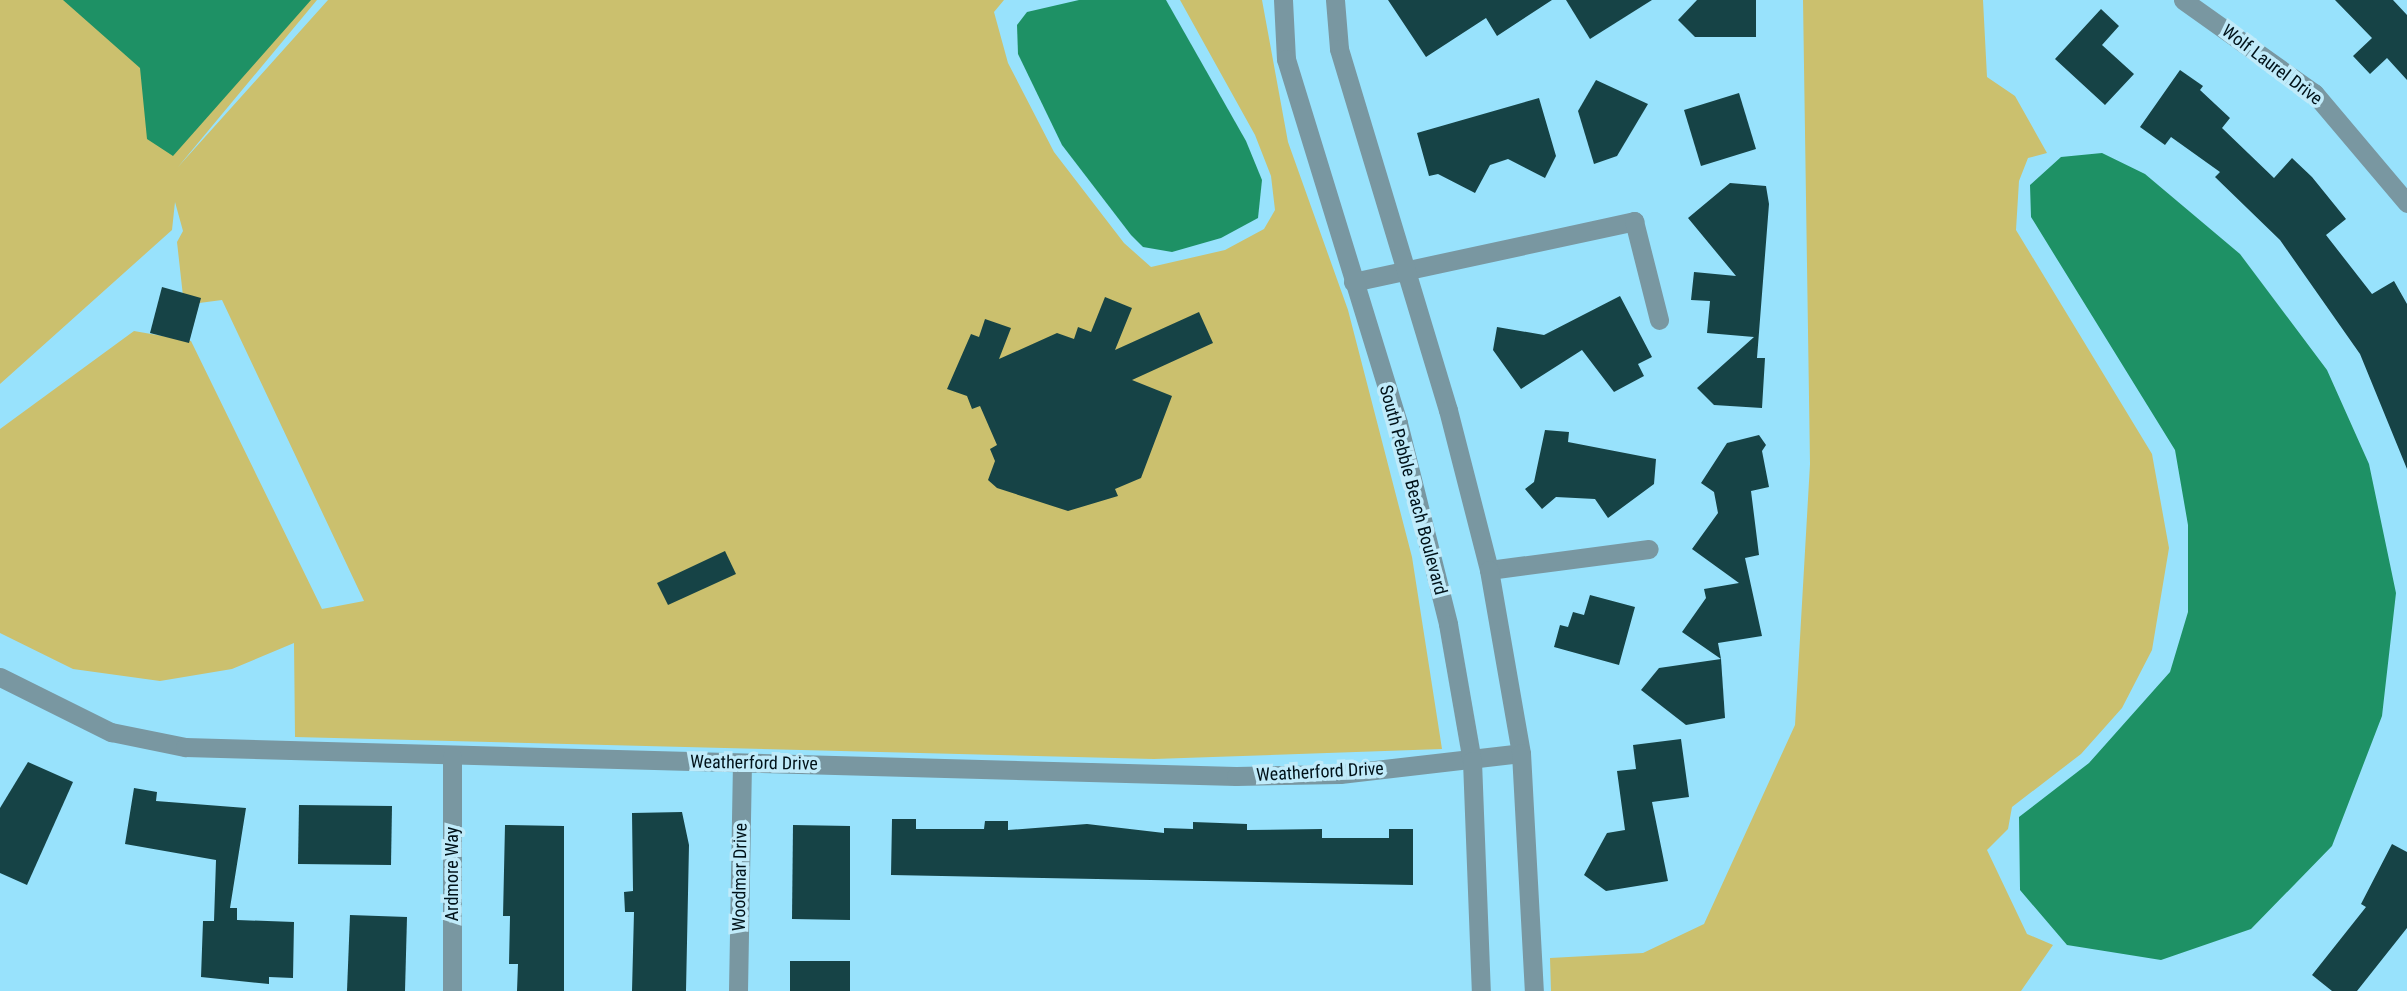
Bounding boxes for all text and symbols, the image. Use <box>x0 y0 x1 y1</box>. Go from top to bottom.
street label: Wolf Laurel Drive <box>2217 20 2327 110</box>
street label: South Pebble Beach Boulevard <box>1375 383 1451 597</box>
street label: Weatherford Drive <box>690 751 818 775</box>
street label: Weatherford Drive <box>1256 758 1384 786</box>
street label: Woodmar Drive <box>728 823 752 931</box>
street label: Ardmore Way <box>441 827 463 921</box>

